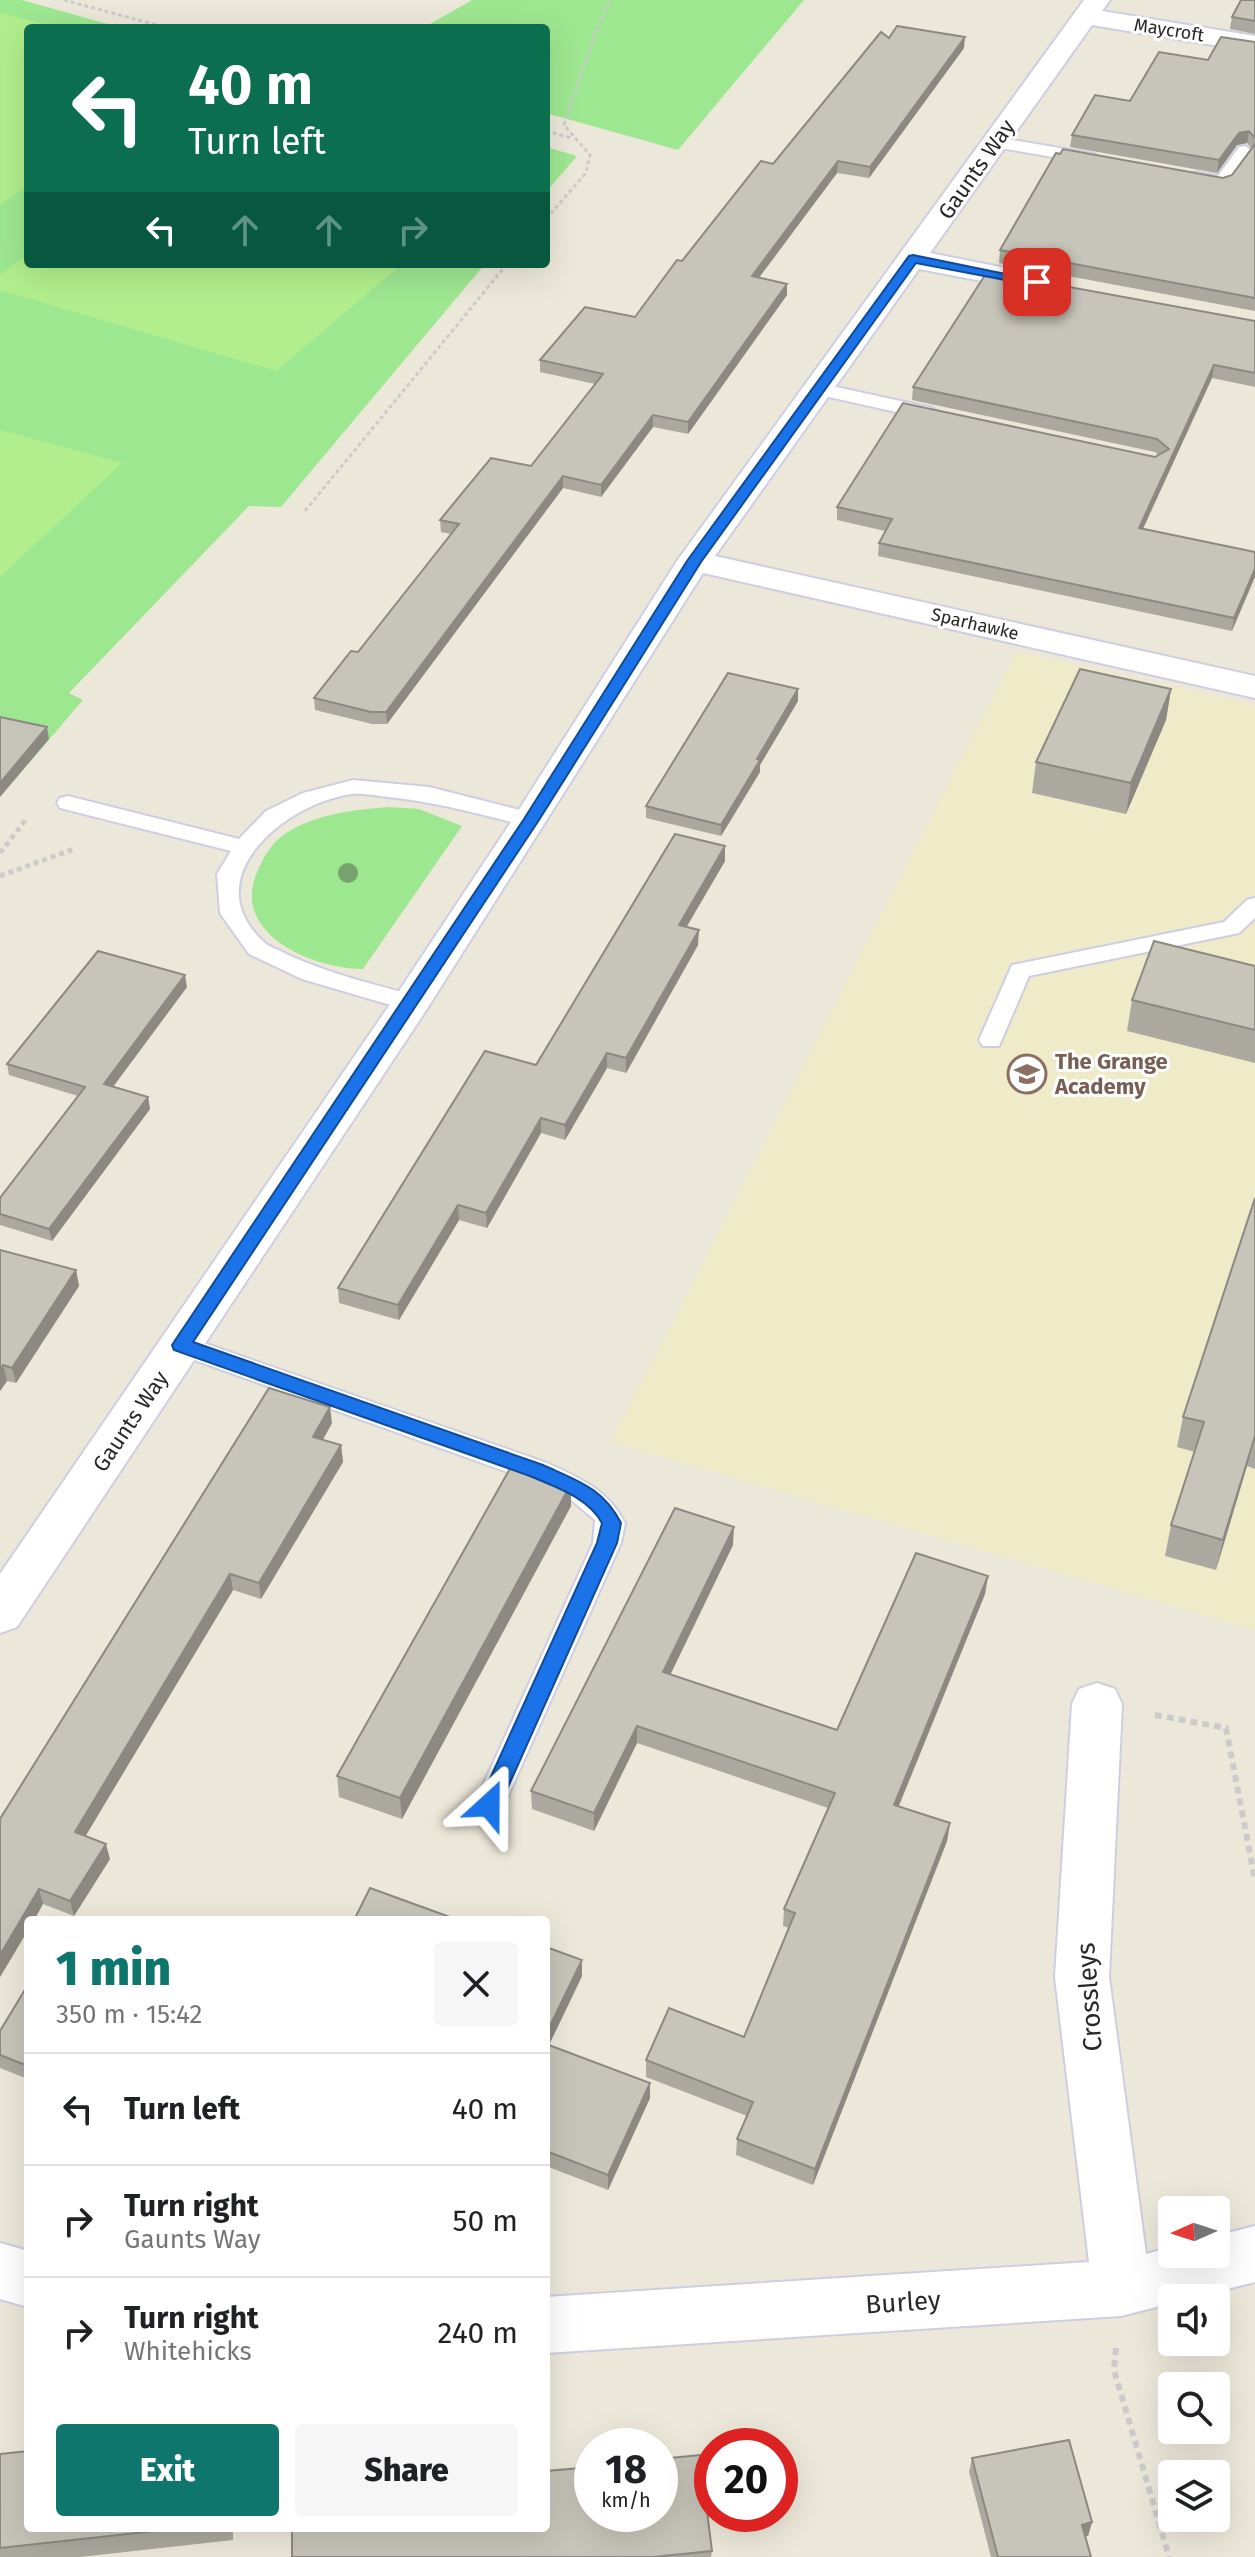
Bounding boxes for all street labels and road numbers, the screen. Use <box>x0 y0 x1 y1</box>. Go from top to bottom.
street label: Maycroft <box>1133 14 1206 46</box>
street label: Gaunts Way <box>932 114 1021 224</box>
street label: Sparhawke <box>929 603 1021 645</box>
street label: Gaunts Way <box>87 1366 174 1477</box>
street label: Crossleys <box>1070 1942 1109 2052</box>
street label: Burley <box>864 2284 942 2321</box>

